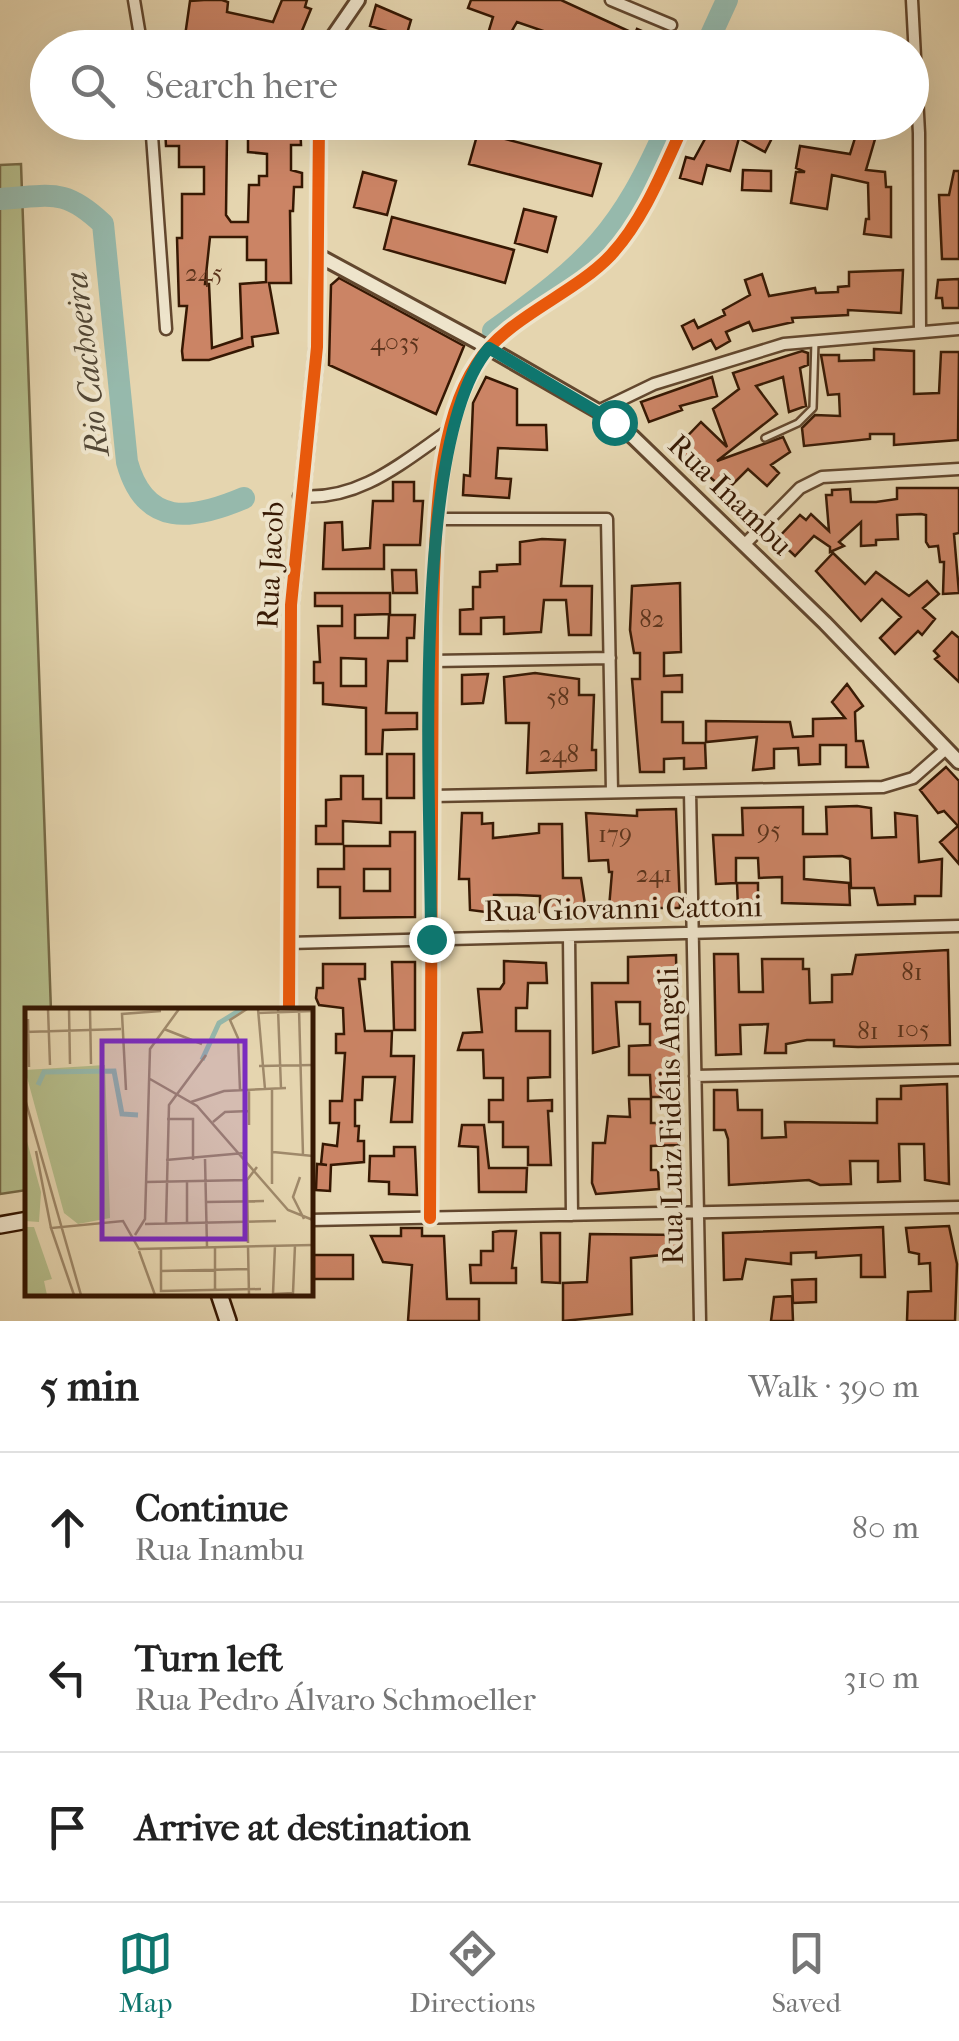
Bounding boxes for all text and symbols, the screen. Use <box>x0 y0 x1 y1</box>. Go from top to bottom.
search box <box>30 30 929 140</box>
icon: search <box>65 58 120 113</box>
text: Search here <box>145 63 338 108</box>
house number: 245 <box>185 258 223 287</box>
water label: Rio Cachoeira <box>57 270 117 460</box>
house number: 4035 <box>370 327 420 356</box>
route start <box>592 400 638 446</box>
street label: Rua Inambu <box>661 427 799 563</box>
street label: Rua Jacob <box>250 501 292 629</box>
house number: 82 <box>639 604 665 633</box>
house number: 58 <box>546 682 570 711</box>
house number: 248 <box>539 739 579 768</box>
house number: 95 <box>757 815 781 844</box>
house number: 179 <box>598 819 632 848</box>
house number: 241 <box>636 859 672 888</box>
street label: Rua Giovanni Cattoni <box>483 889 763 929</box>
route end <box>409 917 455 963</box>
house number: 81 <box>901 957 923 986</box>
street label: Rua Luiz Fidélis Angeli <box>651 967 691 1265</box>
inset map <box>25 1008 312 1296</box>
house number: 105 <box>896 1014 930 1043</box>
house number: 81 <box>857 1016 879 1045</box>
text: 5 min <box>40 1362 139 1411</box>
text: Walk · 390 m <box>748 1368 919 1405</box>
text: Continue <box>135 1486 288 1531</box>
icon: ahead <box>40 1500 95 1555</box>
text: 80 m <box>852 1509 919 1546</box>
text: Rua Inambu <box>135 1531 304 1568</box>
text: Turn left <box>135 1636 283 1681</box>
icon: left <box>40 1650 95 1705</box>
text: 310 m <box>844 1659 919 1696</box>
text: Rua Pedro Álvaro Schmoeller <box>135 1681 536 1718</box>
icon: arrive <box>40 1800 95 1855</box>
text: Arrive at destination <box>135 1805 471 1850</box>
tab: Map <box>118 1926 173 2019</box>
tab: Directions <box>409 1926 535 2019</box>
tab: Saved <box>771 1926 841 2019</box>

